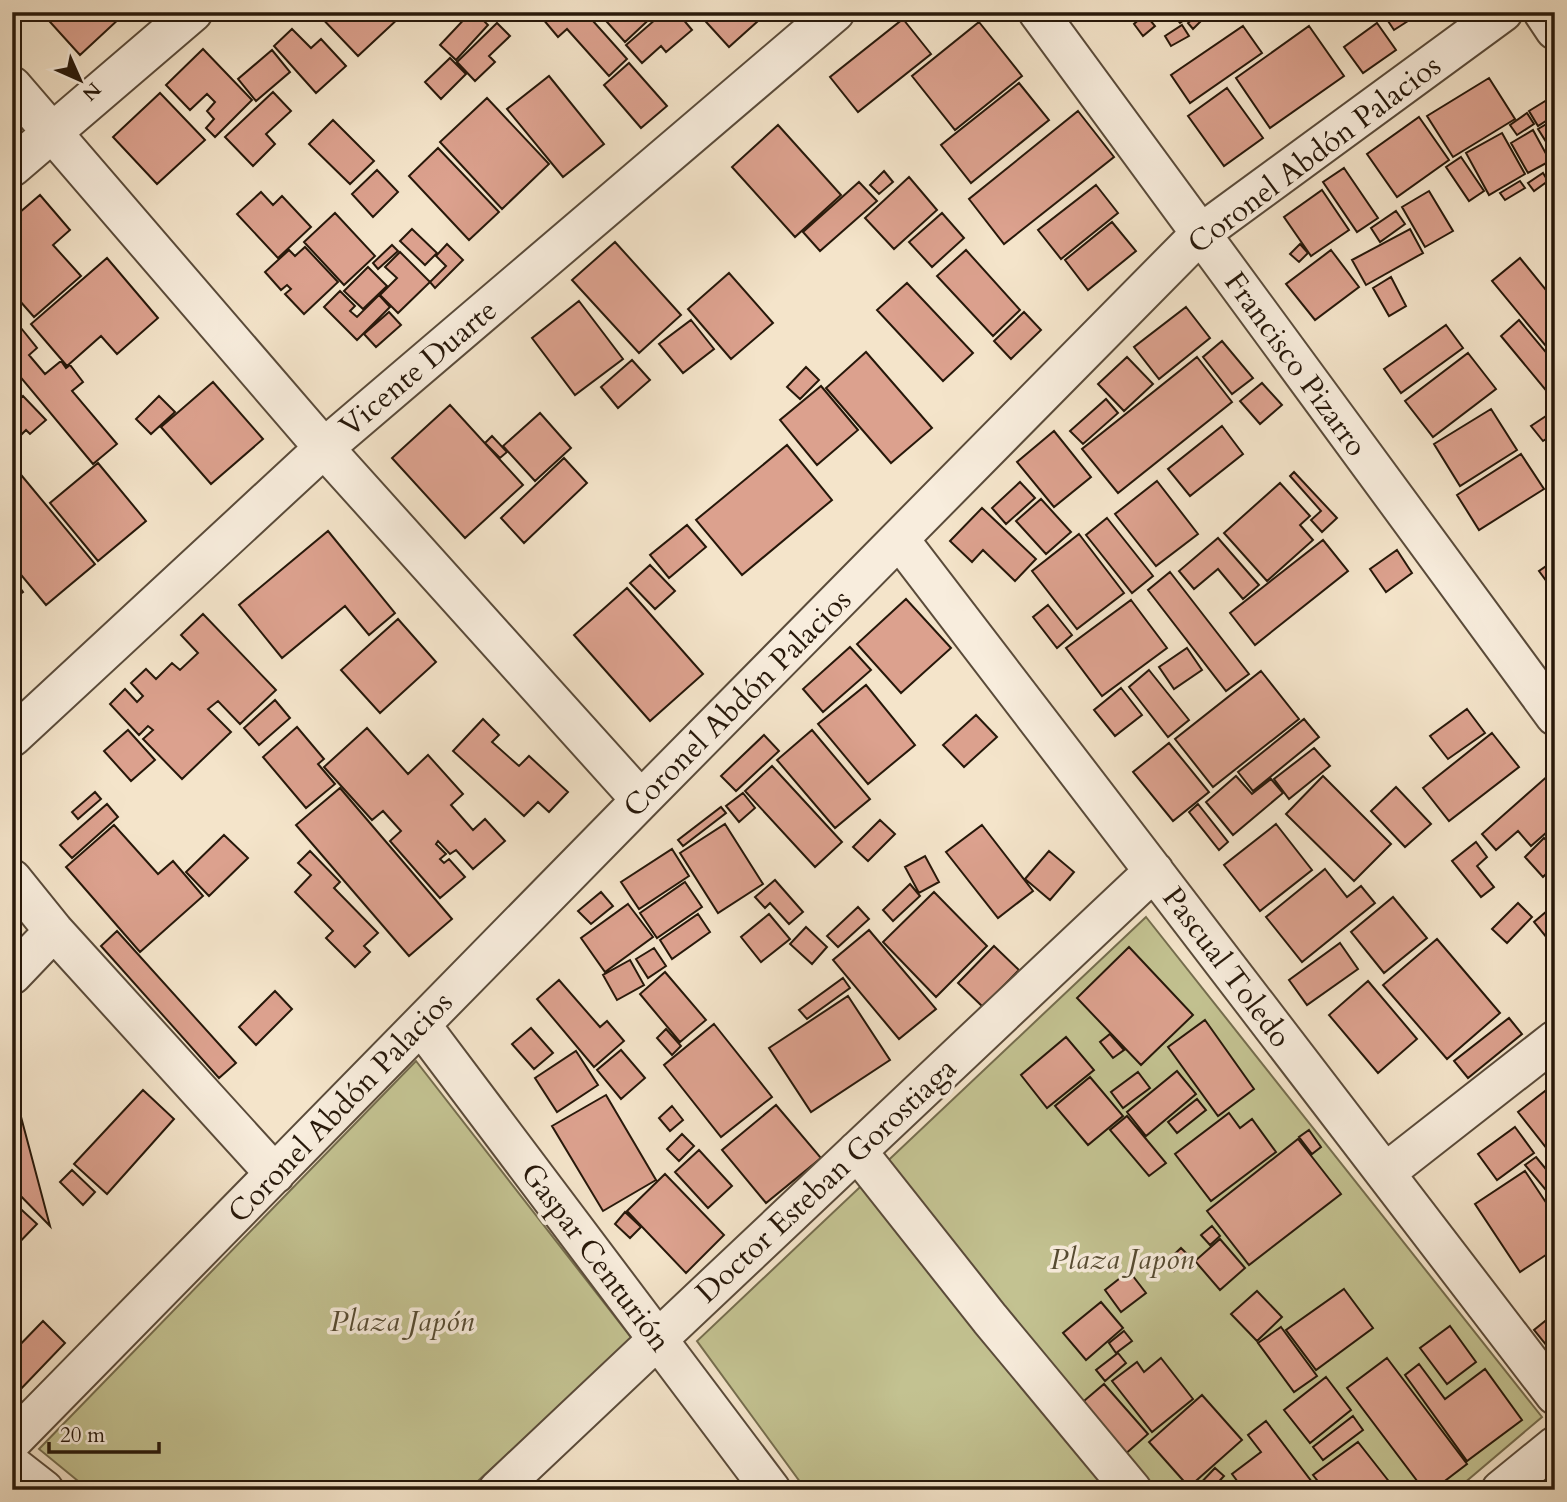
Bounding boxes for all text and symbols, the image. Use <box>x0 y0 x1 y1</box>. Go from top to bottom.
north arrow <box>46 46 116 116</box>
street label: Coronel Abdón Palacios <box>1179 46 1449 263</box>
text: N <box>76 76 106 107</box>
street label: Francisco Pizarro <box>1215 264 1376 465</box>
street label: Vicente Duarte <box>331 290 506 446</box>
street label: Coronel Abdón Palacios <box>614 580 860 826</box>
street label: Pascual Toledo <box>1153 879 1301 1056</box>
street label: Coronel Abdón Palacios <box>219 983 462 1232</box>
street label: Doctor Esteban Gorostiaga <box>687 1049 966 1312</box>
street label: Gaspar Centurión <box>511 1154 680 1360</box>
park label: Plaza Japon <box>1050 1239 1194 1280</box>
park label: Plaza Japón <box>330 1301 474 1342</box>
scale bar <box>49 1411 159 1455</box>
text: 20 m <box>60 1421 105 1450</box>

